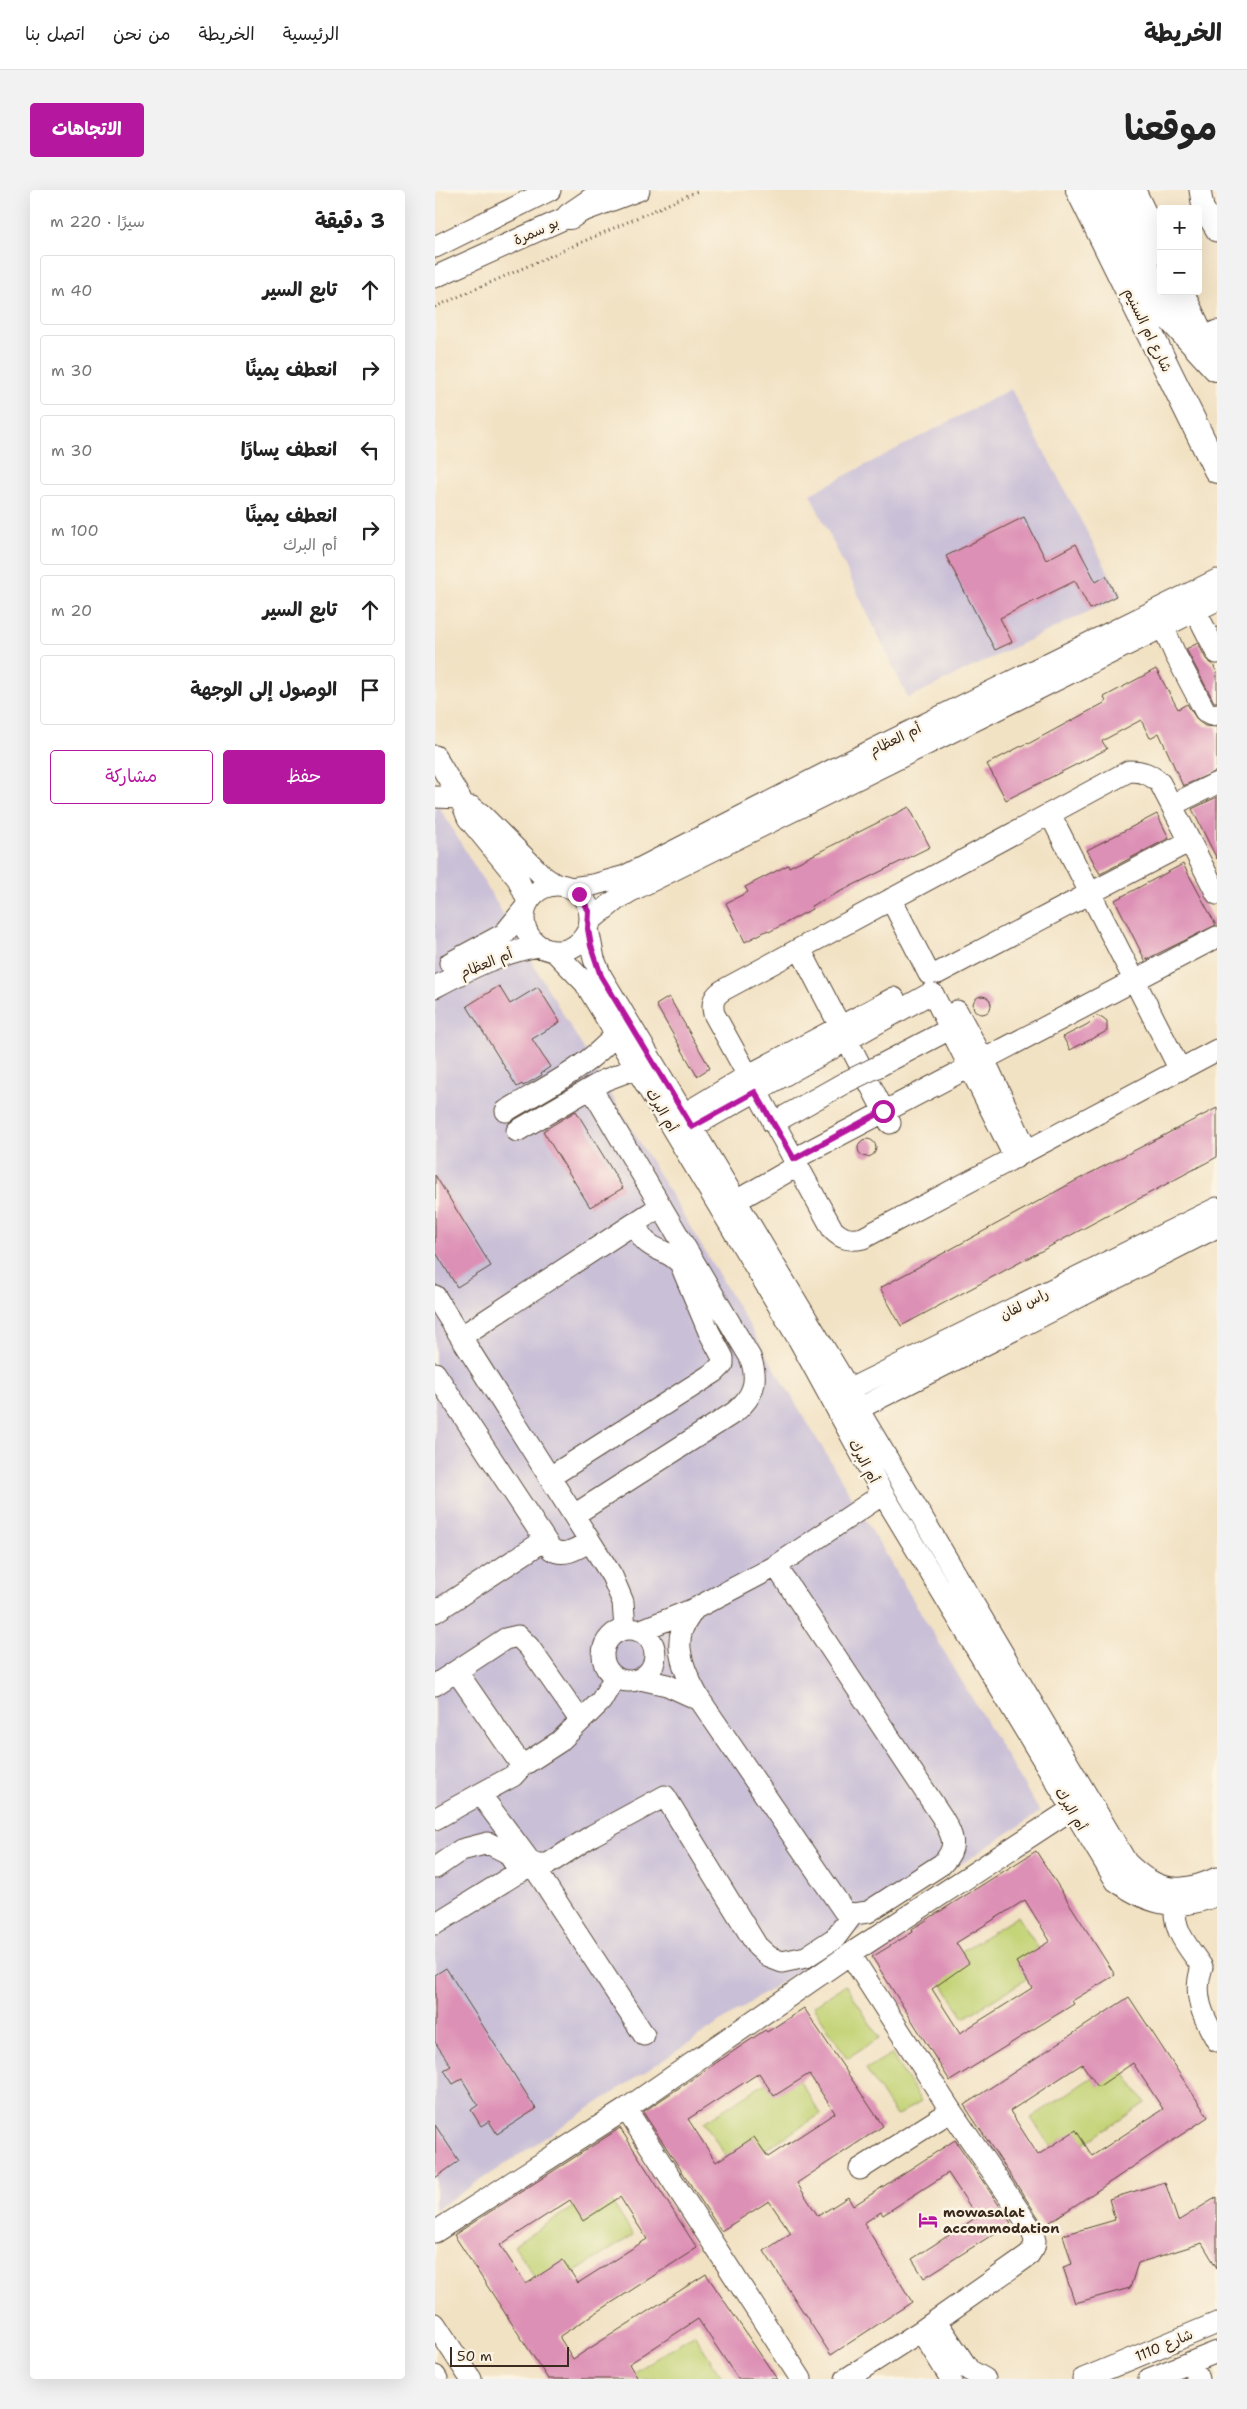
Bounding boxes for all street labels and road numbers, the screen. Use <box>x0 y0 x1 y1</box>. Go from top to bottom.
street label: بو سمرة <box>511 213 561 249</box>
street label: شارع ام السنيم <box>1118 285 1176 376</box>
street label: أم العظام <box>866 719 926 762</box>
street label: أم العظام <box>457 944 517 985</box>
street label: أم البرك <box>640 1085 682 1136</box>
street label: راس لفان <box>997 1284 1051 1324</box>
street label: أم البرك <box>843 1436 884 1487</box>
street label: أم البرك <box>1049 1784 1091 1835</box>
street label: شارع 1110 <box>1132 2325 1196 2366</box>

